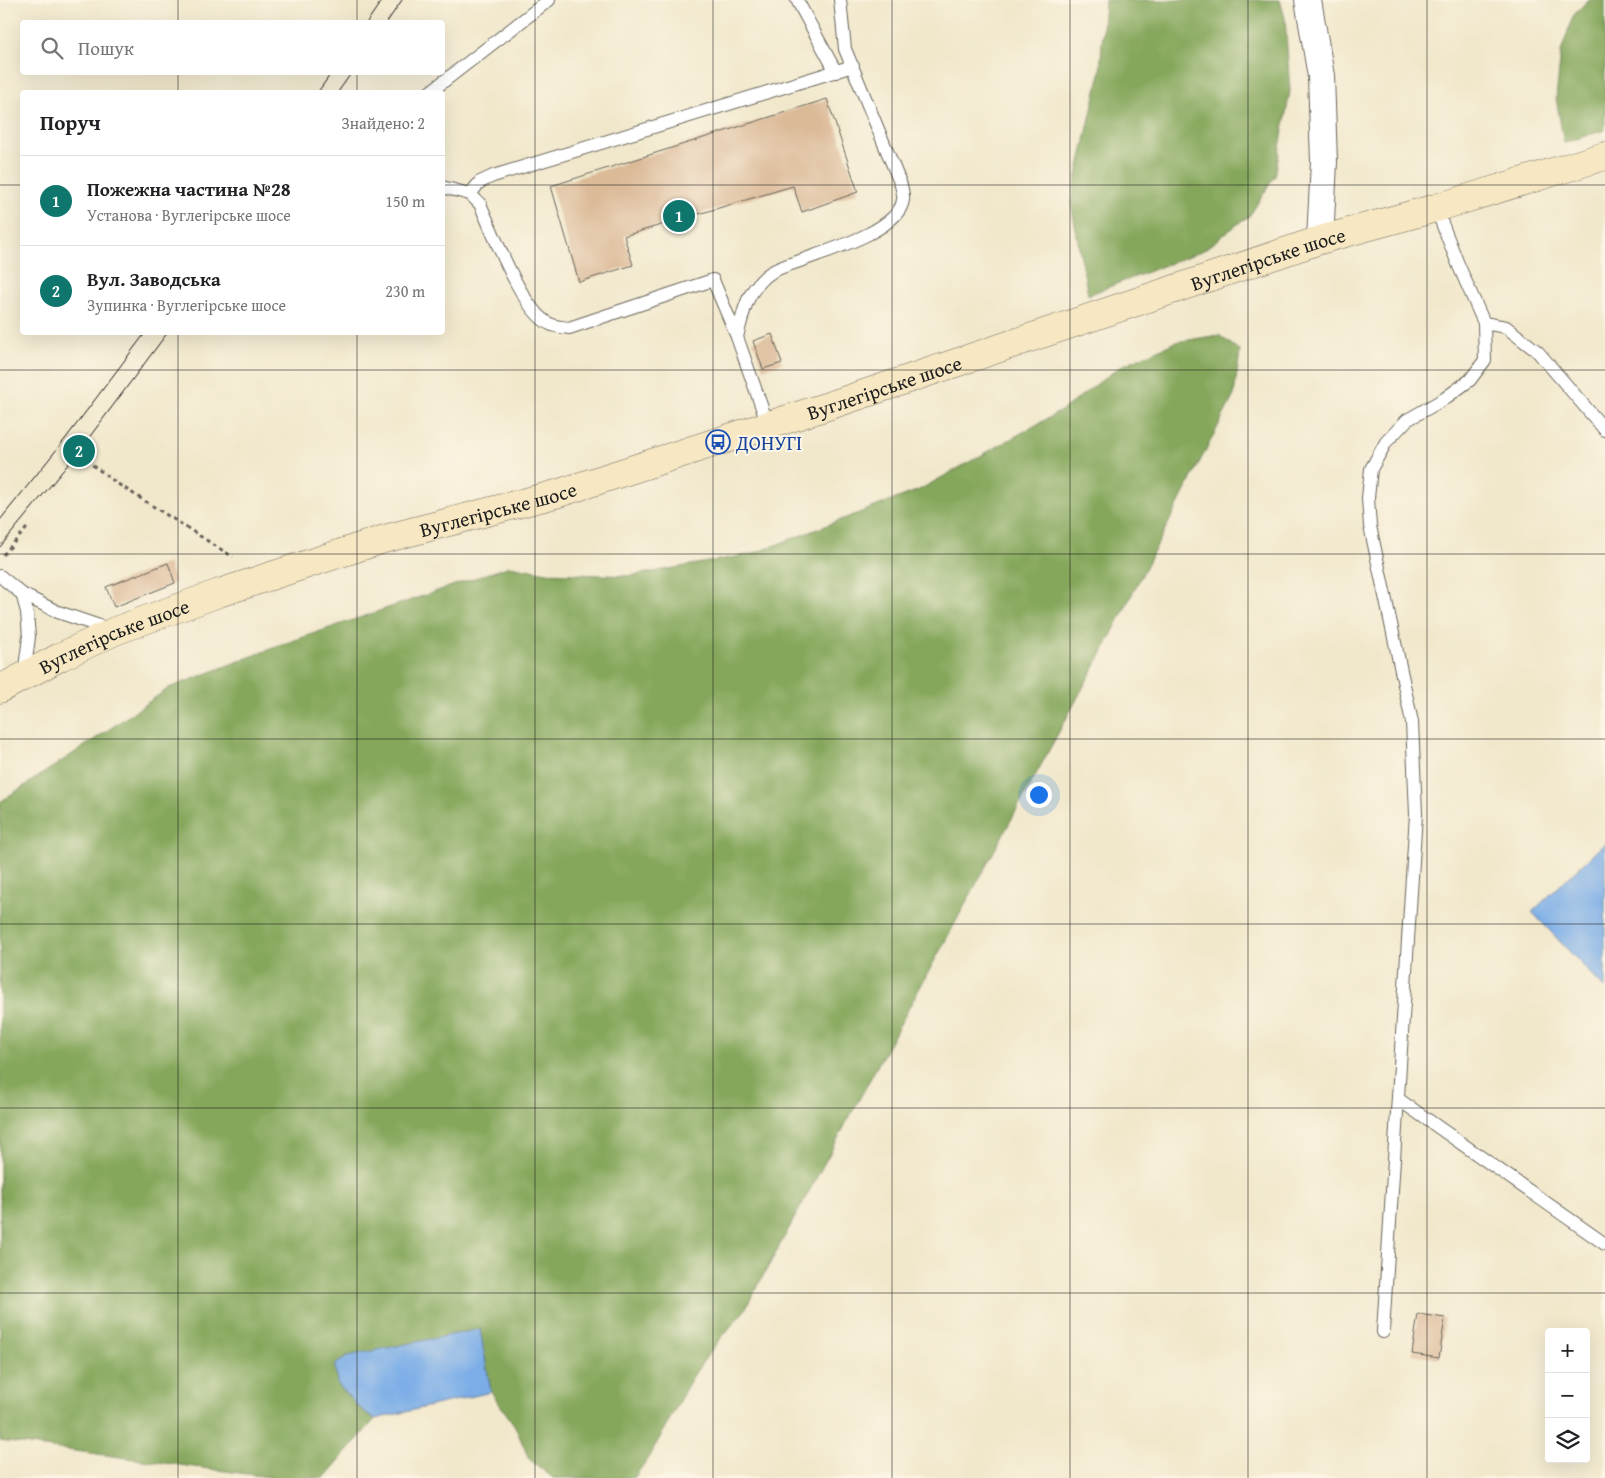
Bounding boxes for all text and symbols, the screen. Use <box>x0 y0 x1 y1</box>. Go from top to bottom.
search box <box>20 20 445 75</box>
icon: search <box>38 34 66 62</box>
text: Пошук <box>78 34 134 62</box>
text: Поруч <box>40 107 101 138</box>
text: Знайдено: 2 <box>342 111 425 135</box>
text: Пожежна частина №28 <box>87 175 291 203</box>
text: 1 <box>52 189 60 213</box>
text: 150 m <box>385 189 425 213</box>
pin: 1 <box>663 197 695 235</box>
text: Установа · Вуглегірське шосе <box>87 203 291 227</box>
street label: Вуглегірське шосе <box>1187 219 1349 297</box>
text: Вул. Заводська <box>87 265 221 293</box>
text: 2 <box>52 279 60 303</box>
text: 230 m <box>385 279 425 303</box>
text: Зупинка · Вуглегірське шосе <box>87 293 286 317</box>
street label: Вуглегірське шосе <box>803 348 965 426</box>
place label: ДОНУГІ <box>735 428 802 457</box>
bus stop icon: ДОНУГІ <box>705 429 731 455</box>
pin: 2 <box>63 432 95 470</box>
street label: Вуглегірське шосе <box>416 474 580 544</box>
street label: Вуглегірське шосе <box>33 591 193 681</box>
your location <box>1026 782 1052 808</box>
map controls <box>1545 1328 1590 1463</box>
button: + <box>1545 1328 1590 1373</box>
button: − <box>1545 1373 1590 1418</box>
button: layers <box>1545 1418 1590 1463</box>

